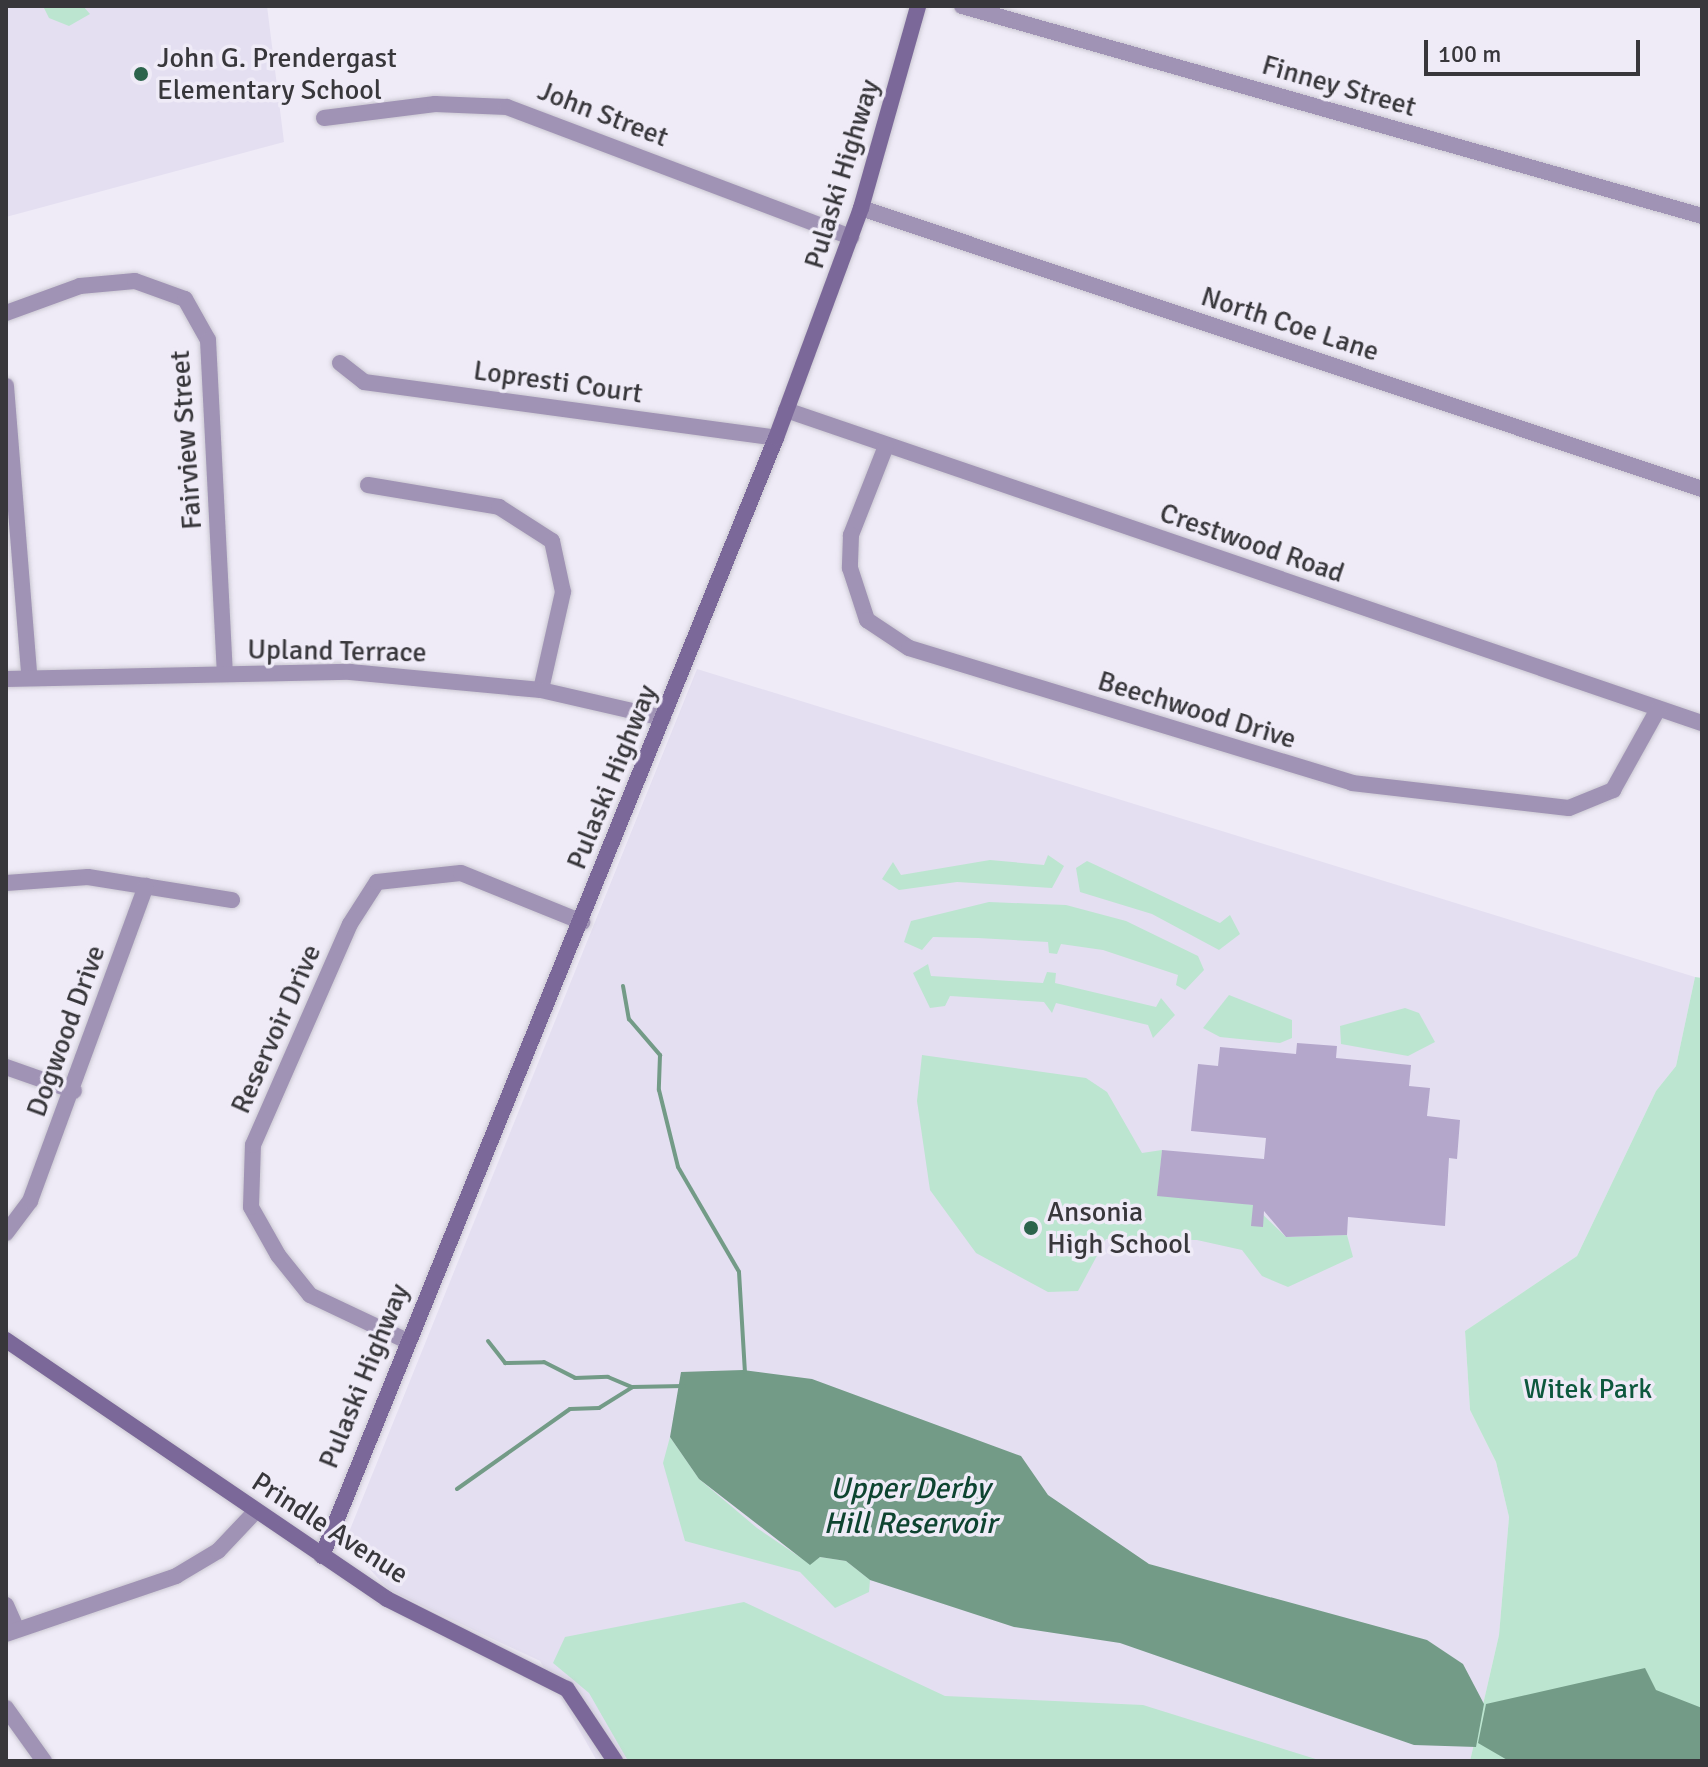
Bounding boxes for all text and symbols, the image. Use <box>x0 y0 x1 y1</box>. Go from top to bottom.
scale bar <box>1428 24 1644 74</box>
text: 100 m <box>1438 39 1501 69</box>
place label: John G. Prendergast Elementary School <box>157 41 397 107</box>
street label: Finney Street <box>1258 48 1420 124</box>
marker: John G. Prendergast Elementary School <box>132 65 150 83</box>
street label: John Street <box>533 74 673 154</box>
street label: Pulaski Highway <box>797 75 887 273</box>
street label: North Coe Lane <box>1197 279 1383 369</box>
street label: Fairview Street <box>163 349 209 531</box>
street label: Lopresti Court <box>471 354 645 410</box>
street label: Crestwood Road <box>1155 496 1349 590</box>
street label: Upland Terrace <box>247 633 427 669</box>
street label: Beechwood Drive <box>1094 664 1300 756</box>
street label: Pulaski Highway <box>560 680 664 874</box>
street label: Reservoir Drive <box>224 939 328 1119</box>
street label: Dogwood Drive <box>19 941 113 1121</box>
place label: Ansonia High School <box>1047 1195 1191 1261</box>
marker: Ansonia High School <box>1022 1219 1040 1237</box>
street label: Pulaski Highway <box>312 1279 416 1473</box>
park label: Witek Park <box>1524 1372 1652 1406</box>
street label: Prindle Avenue <box>246 1465 414 1591</box>
water label: Upper Derby Hill Reservoir <box>824 1471 996 1542</box>

